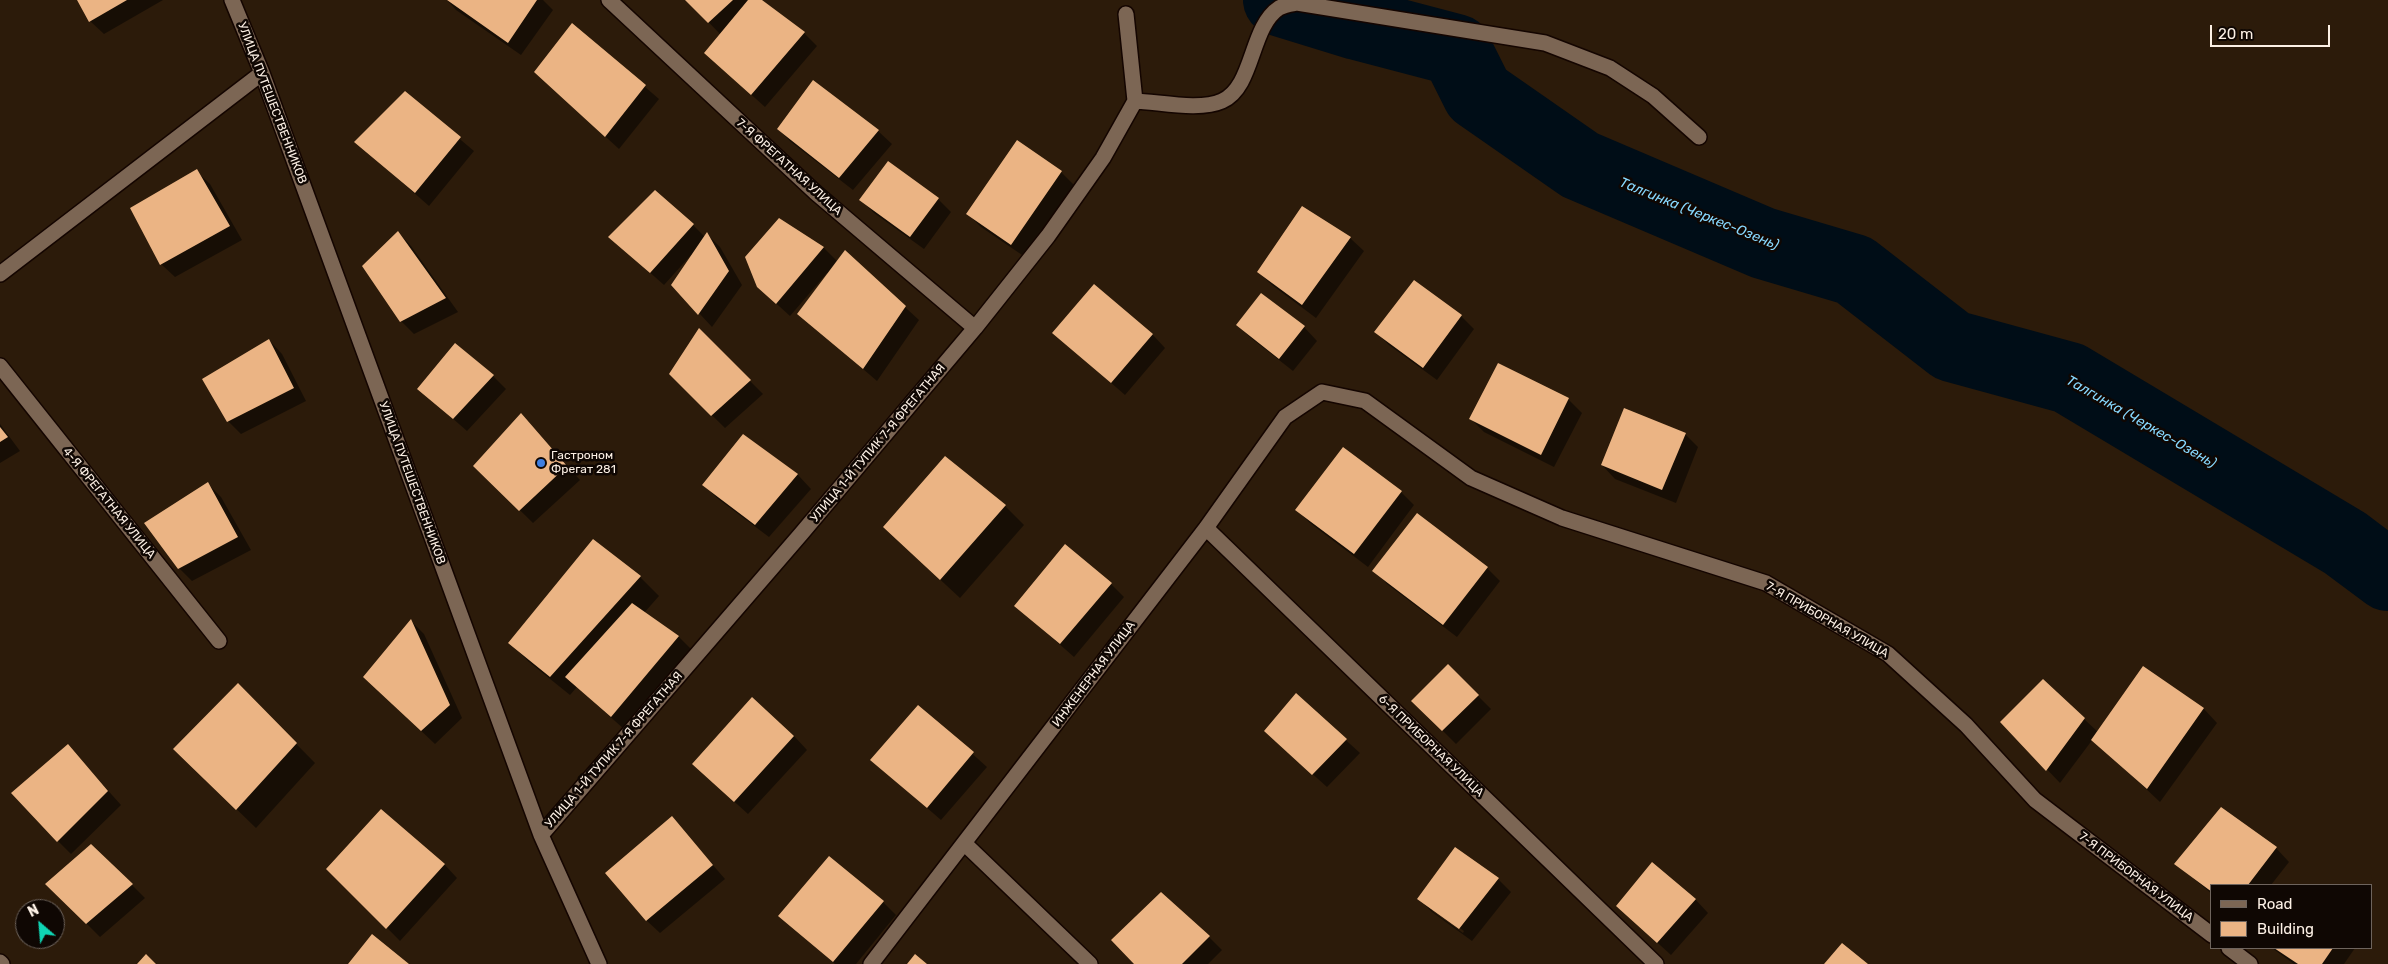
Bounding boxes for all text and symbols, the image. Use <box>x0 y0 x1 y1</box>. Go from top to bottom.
scale bar <box>2213 15 2333 47</box>
street label: УЛИЦА ПУТЕШЕСТВЕННИКОВ <box>234 20 310 186</box>
text: 20 m <box>2218 25 2253 43</box>
street label: 7-Я ФРЕГАТНАЯ УЛИЦА <box>733 116 845 218</box>
water label: Талгинка (Черкес-Озень) <box>1617 174 1781 254</box>
street label: УЛИЦА 1-Й ТУПИК 7-Я ФРЕГАТНАЯ <box>808 361 948 525</box>
water label: Талгинка (Черкес-Озень) <box>2063 372 2219 472</box>
street label: УЛИЦА ПУТЕШЕСТВЕННИКОВ <box>376 400 448 566</box>
street label: 4-Я ФРЕГАТНАЯ УЛИЦА <box>60 444 158 562</box>
place label: Гастроном Фрегат 281 <box>551 449 616 477</box>
marker: Гастроном Фрегат 281 <box>535 457 547 469</box>
street label: 7-Я ПРИБОРНАЯ УЛИЦА <box>1763 579 1891 661</box>
street label: ИНЖЕНЕРНАЯ УЛИЦА <box>1050 618 1138 730</box>
street label: УЛИЦА 1-Й ТУПИК 7-Я ФРЕГАТНАЯ <box>542 669 686 831</box>
street label: 6-Я ПРИБОРНАЯ УЛИЦА <box>1375 692 1487 800</box>
street label: 7-Я ПРИБОРНАЯ УЛИЦА <box>2076 829 2196 925</box>
legend <box>2210 884 2373 949</box>
text: Road <box>2257 895 2293 913</box>
north arrow <box>15 899 65 949</box>
text: N <box>25 901 42 921</box>
text: Building <box>2257 920 2314 938</box>

